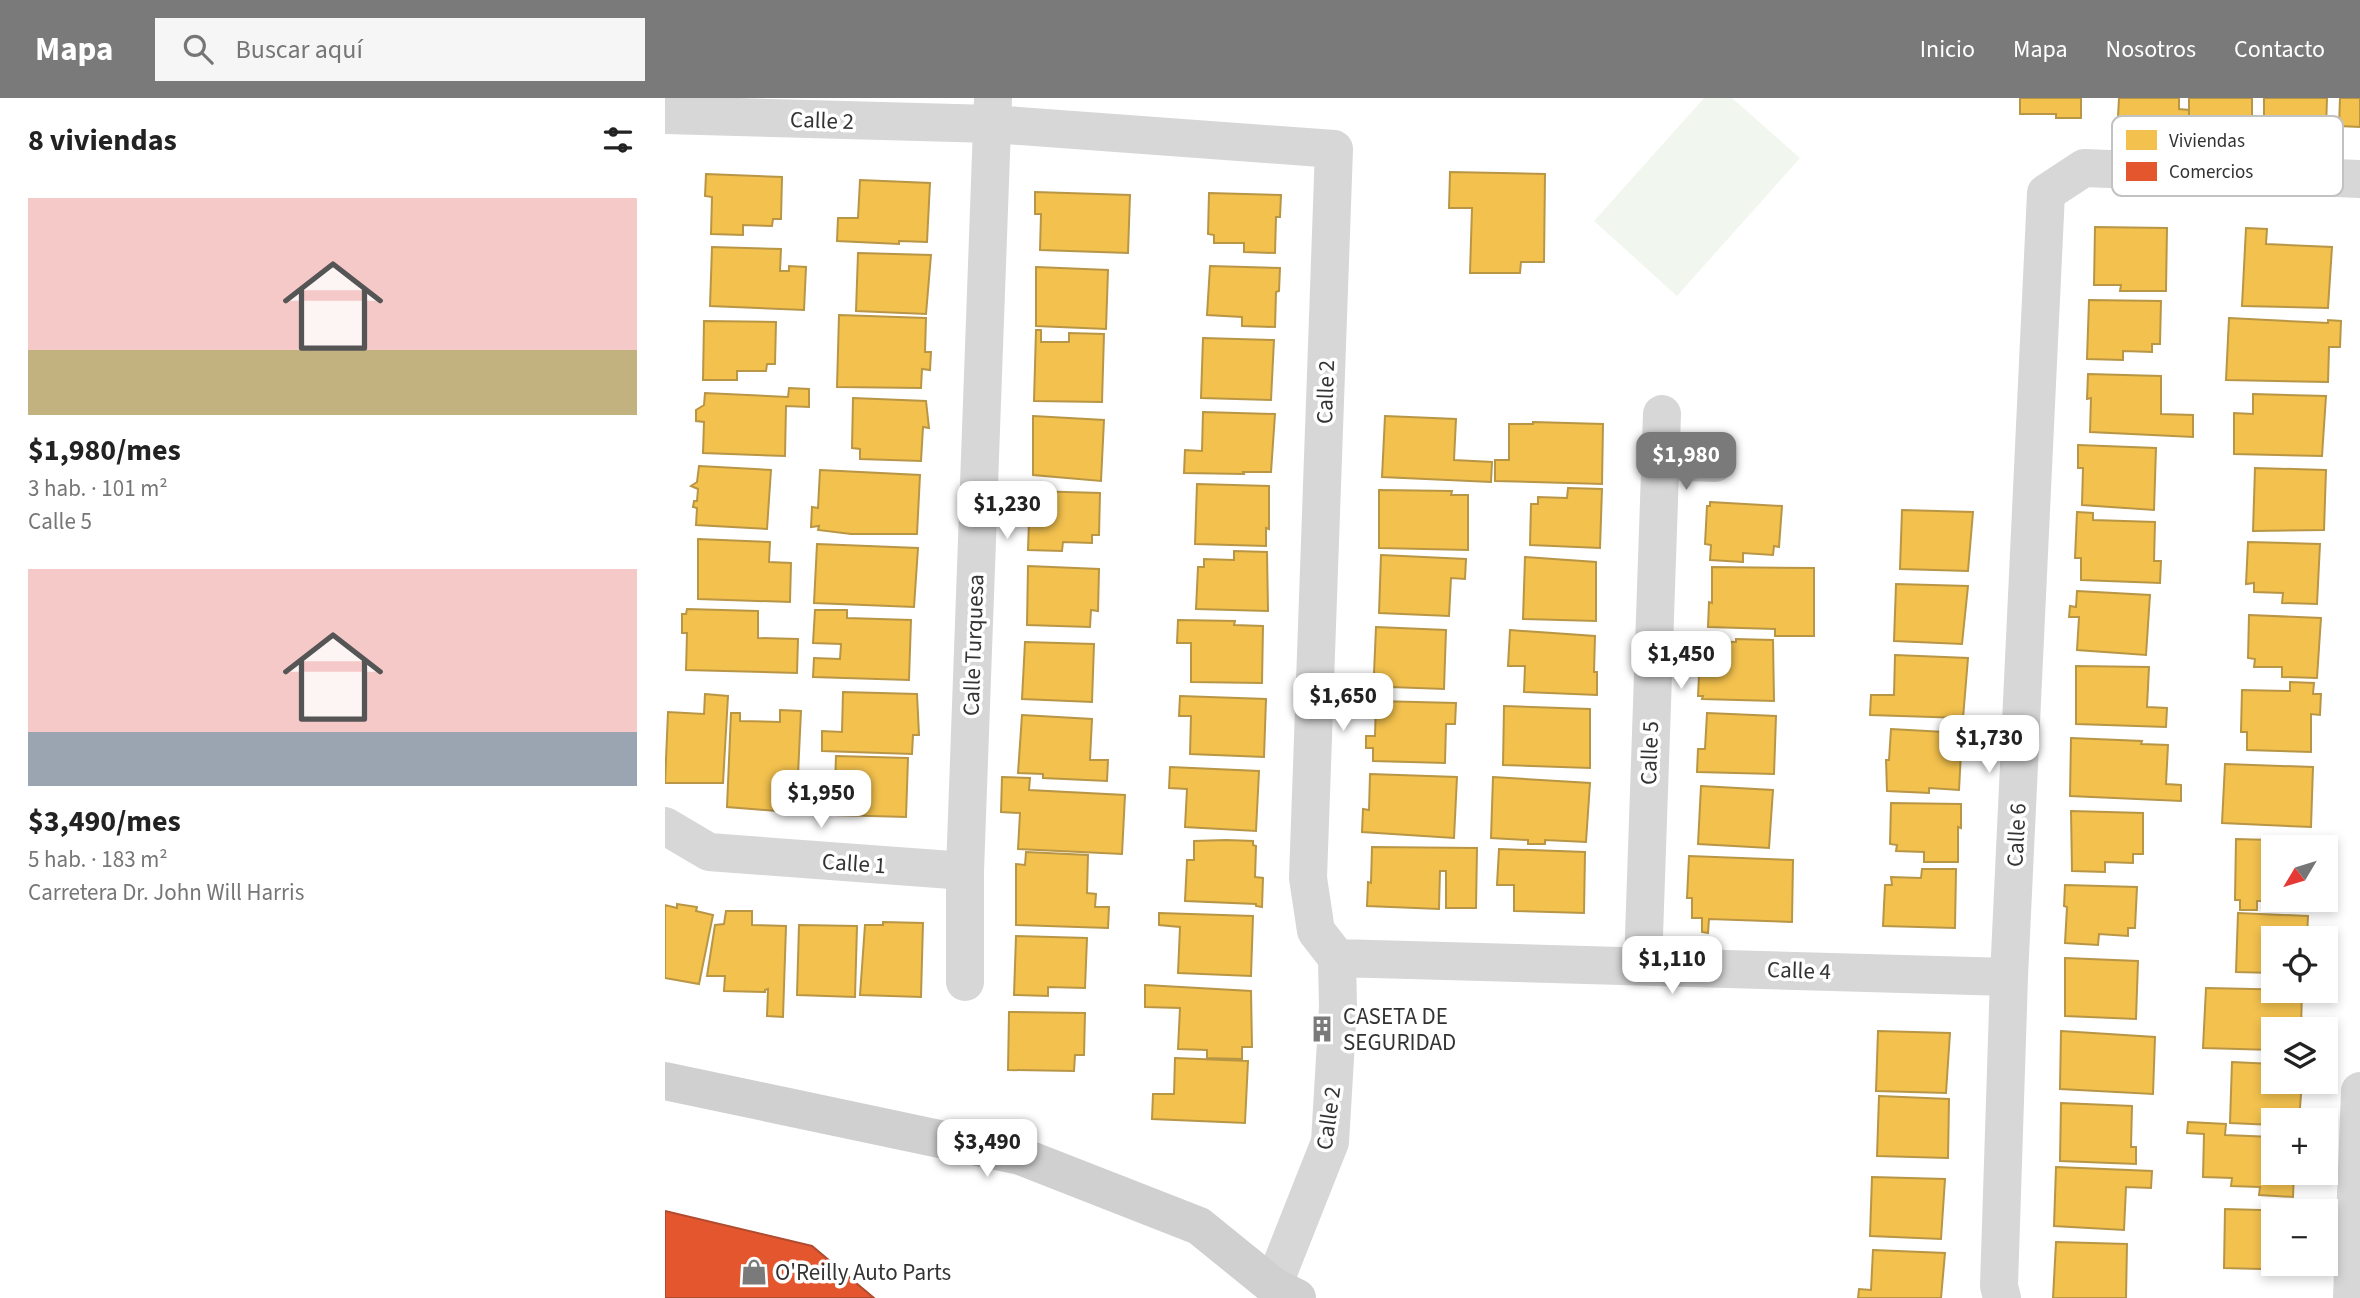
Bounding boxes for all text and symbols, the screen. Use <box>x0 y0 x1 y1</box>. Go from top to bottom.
search box <box>155 18 645 81</box>
text: Mapa <box>35 26 113 73</box>
icon: search <box>179 30 217 68</box>
text: Buscar aquí <box>235 31 363 68</box>
text: Inicio <box>1920 32 1975 67</box>
text: Mapa <box>2013 32 2068 67</box>
text: Nosotros <box>2106 32 2196 67</box>
text: Contacto <box>2234 32 2325 67</box>
street label: Calle 2 <box>789 103 854 138</box>
legend <box>2112 116 2343 196</box>
text: 8 viviendas <box>28 119 177 162</box>
icon: filters <box>599 121 637 159</box>
text: Viviendas <box>2169 128 2245 155</box>
text: Comercios <box>2169 159 2253 186</box>
icon: home <box>270 243 396 369</box>
street label: Calle 2 <box>1308 360 1343 425</box>
text: $1,980/mes <box>28 429 181 472</box>
pin: $1,980 <box>1629 432 1743 492</box>
text: $1,980 <box>1652 438 1720 471</box>
text: 3 hab. · 101 m² <box>28 472 168 505</box>
pin: $1,230 <box>950 482 1064 541</box>
text: $1,230 <box>973 487 1041 520</box>
text: Calle 5 <box>28 505 92 538</box>
street label: Calle Turquesa <box>955 574 992 717</box>
icon: home <box>270 614 396 740</box>
pin: $1,450 <box>1624 632 1738 691</box>
text: $1,450 <box>1647 637 1715 670</box>
pin: $1,650 <box>1286 674 1400 733</box>
text: $1,650 <box>1309 679 1377 712</box>
pin: $1,730 <box>1932 716 2046 775</box>
street label: Calle 5 <box>1632 721 1667 786</box>
text: $1,730 <box>1955 721 2023 754</box>
pin: $1,950 <box>764 770 878 830</box>
text: $1,950 <box>787 776 855 809</box>
text: $3,490/mes <box>28 800 181 843</box>
street label: Calle 6 <box>1998 802 2035 868</box>
north arrow <box>2261 835 2338 912</box>
map controls <box>2261 835 2338 1276</box>
text: 5 hab. · 183 m² <box>28 843 168 876</box>
street label: Calle 1 <box>821 845 887 882</box>
text: Carretera Dr. John Will Harris <box>28 876 304 909</box>
button: locate <box>2261 926 2338 1003</box>
pin: $1,110 <box>1615 936 1729 996</box>
text: $1,110 <box>1638 942 1706 975</box>
street label: Calle 4 <box>1766 953 1831 988</box>
place label: CASETA DE SEGURIDAD <box>1343 1000 1456 1059</box>
building icon: CASETA DE SEGURIDAD <box>1307 1014 1337 1044</box>
button: layers <box>2261 1017 2338 1094</box>
street label: Calle 2 <box>1308 1084 1349 1152</box>
button: + <box>2261 1108 2338 1185</box>
pin: $3,490 <box>930 1119 1044 1179</box>
text: $3,490 <box>953 1125 1021 1158</box>
button: − <box>2261 1199 2338 1276</box>
place label: O'Reilly Auto Parts <box>775 1256 951 1289</box>
shop icon: O'Reilly Auto Parts <box>739 1257 769 1287</box>

